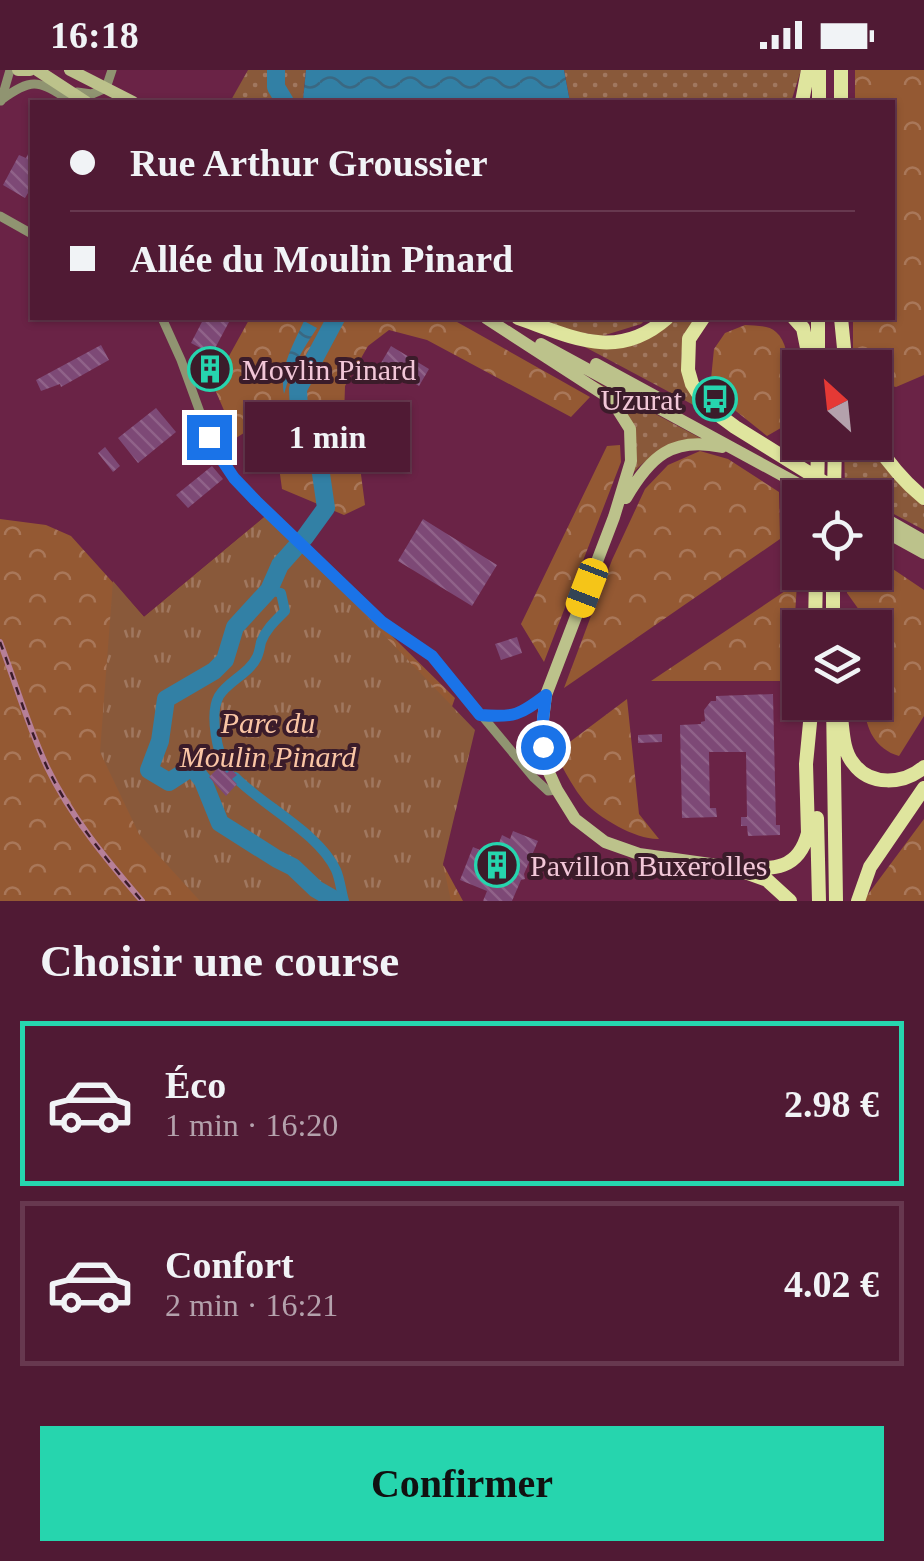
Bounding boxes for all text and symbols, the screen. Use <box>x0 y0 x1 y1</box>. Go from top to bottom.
text: 16:18 <box>50 14 139 56</box>
text: Rue Arthur Groussier <box>130 142 488 184</box>
text: Allée du Moulin Pinard <box>130 238 513 280</box>
building icon: Movlin Pinard <box>187 346 233 392</box>
north arrow <box>782 350 892 460</box>
map controls <box>782 350 892 720</box>
place label: Movlin Pinard <box>242 353 416 386</box>
bus stop icon: Uzurat <box>692 376 738 422</box>
place label: Uzurat <box>600 383 683 416</box>
callout: 1 min <box>244 402 409 472</box>
route end <box>187 415 232 460</box>
text: 1 min <box>289 419 366 455</box>
button: locate <box>782 480 892 590</box>
car <box>562 555 612 621</box>
button: layers <box>782 610 892 720</box>
park label: Parc du Moulin Pinard <box>179 706 357 773</box>
route start <box>521 725 566 770</box>
building icon: Pavillon Buxerolles <box>474 842 520 888</box>
place label: Pavillon Buxerolles <box>530 849 767 882</box>
text: Choisir une course <box>40 936 399 986</box>
icon: car <box>45 1059 135 1149</box>
text: Éco <box>165 1064 226 1106</box>
text: 2.98 € <box>784 1083 879 1125</box>
text: 1 min · 16:20 <box>165 1107 338 1143</box>
icon: car <box>45 1239 135 1329</box>
text: Confort <box>165 1244 294 1286</box>
text: 4.02 € <box>784 1263 879 1305</box>
text: 2 min · 16:21 <box>165 1287 338 1323</box>
button: Confirmer <box>40 1426 884 1541</box>

